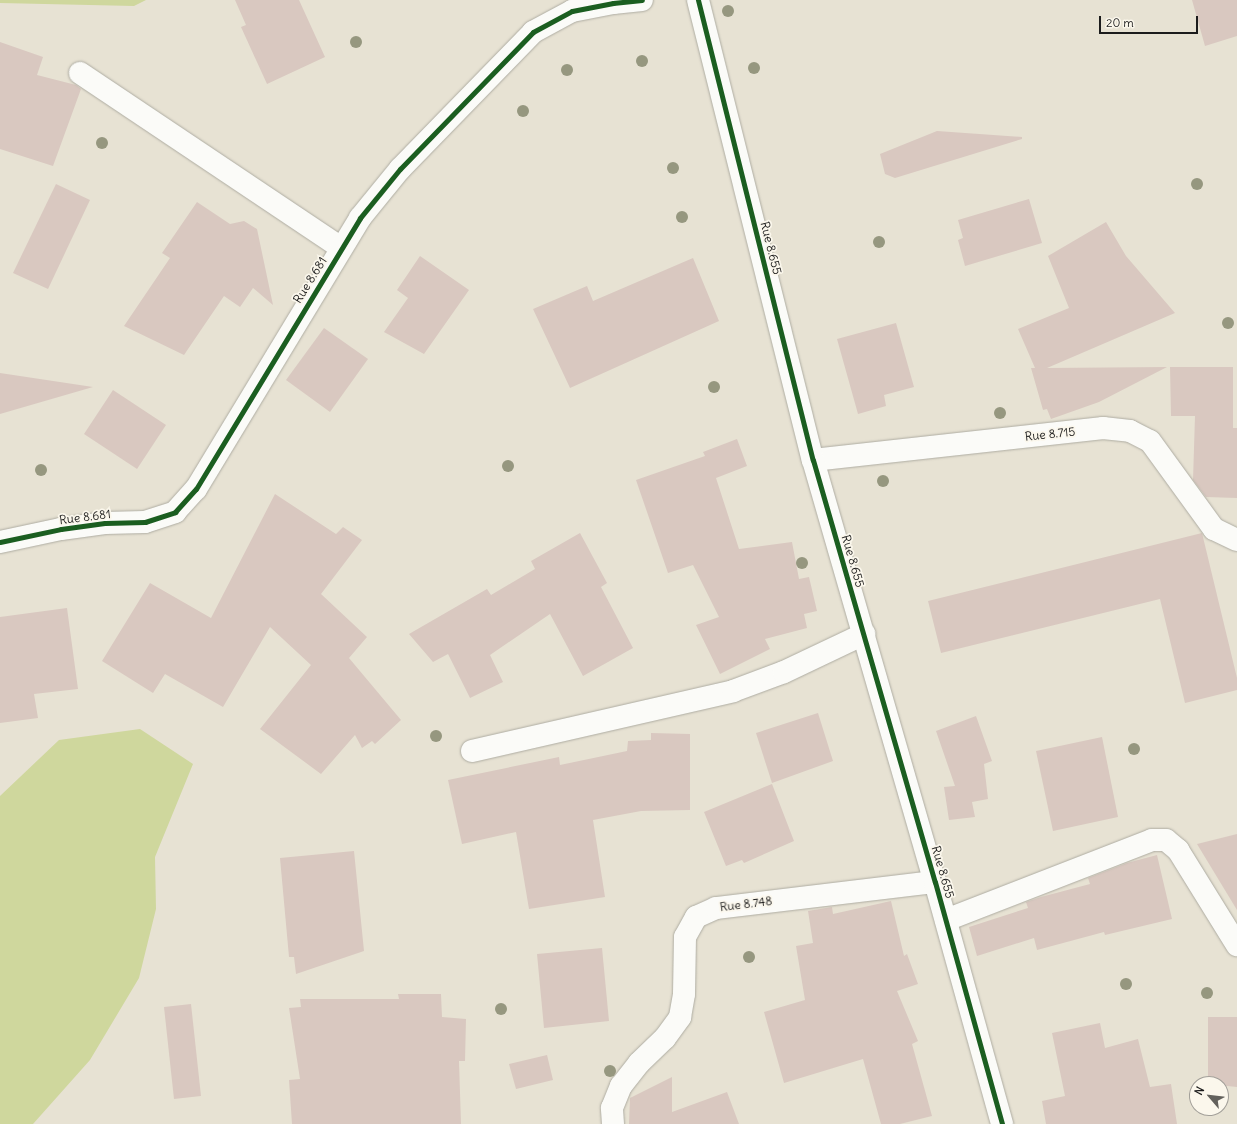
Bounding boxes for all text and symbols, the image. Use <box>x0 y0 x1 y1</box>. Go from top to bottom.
scale bar <box>1101 8 1200 34</box>
text: 20 m <box>1106 15 1134 30</box>
street label: Rue 8.655 <box>757 220 785 276</box>
street label: Rue 8.681 <box>290 254 330 306</box>
street label: Rue 8.715 <box>1024 424 1076 444</box>
street label: Rue 8.681 <box>58 507 112 527</box>
street label: Rue 8.655 <box>839 533 867 589</box>
street label: Rue 8.655 <box>929 844 957 900</box>
street label: Rue 8.748 <box>719 894 773 914</box>
north arrow <box>1189 1076 1229 1116</box>
text: N <box>1191 1084 1207 1097</box>

